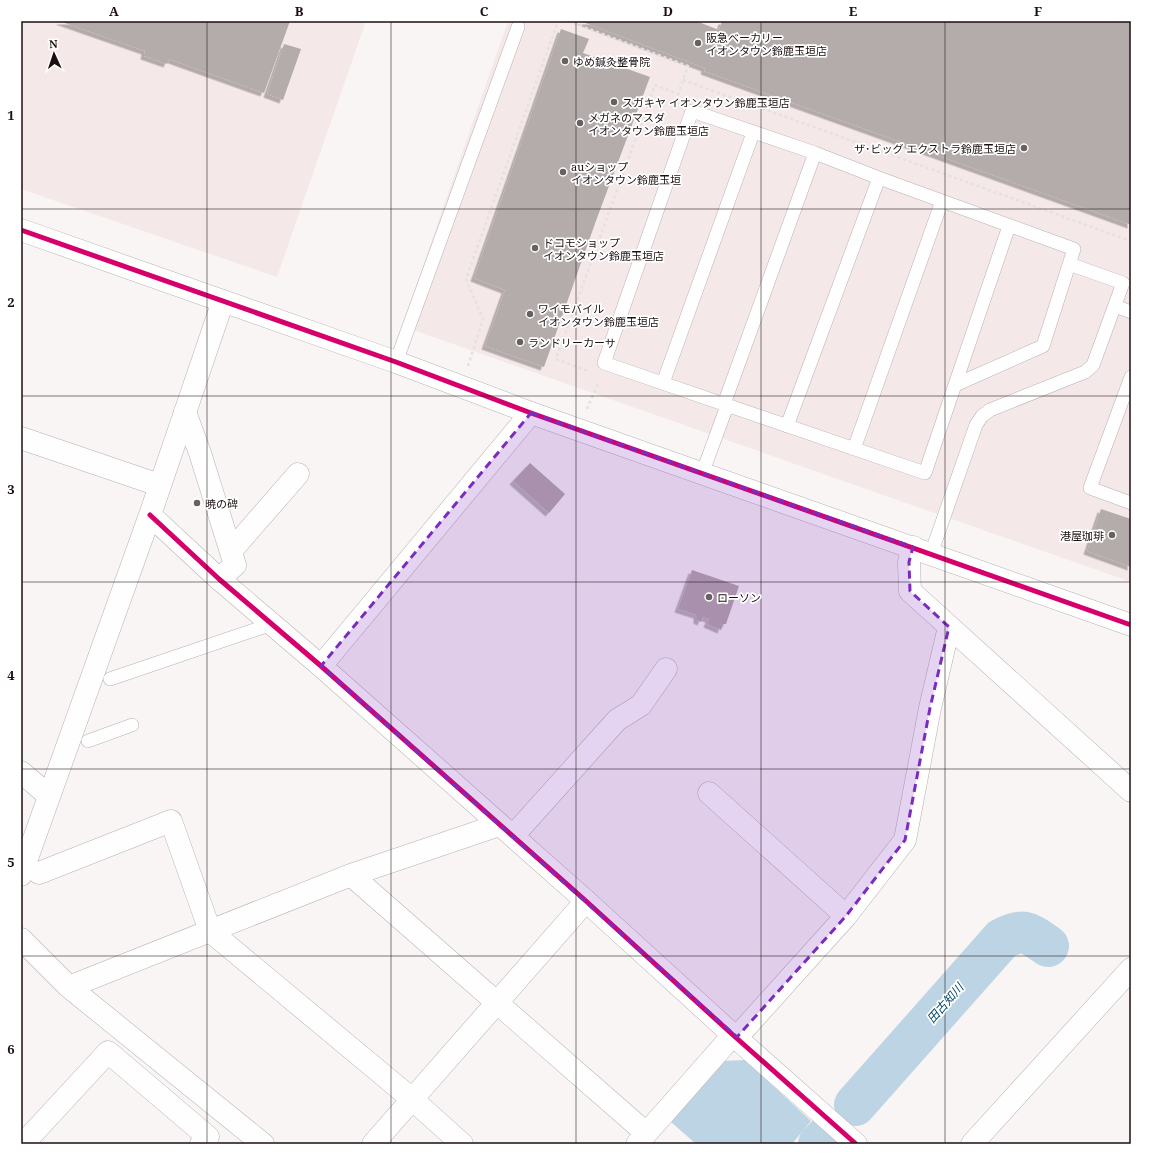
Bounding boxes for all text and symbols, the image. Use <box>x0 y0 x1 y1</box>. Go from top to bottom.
text: A <box>109 2 119 20</box>
text: B <box>295 2 304 20</box>
text: C <box>480 2 489 20</box>
text: D <box>663 2 673 20</box>
text: E <box>849 2 858 20</box>
text: F <box>1034 2 1042 20</box>
place label: 阪急ベーカリー イオンタウン鈴鹿玉垣店 <box>706 30 827 58</box>
north arrow <box>34 34 74 74</box>
text: N <box>49 36 59 51</box>
marker: 阪急ベーカリー イオンタウン鈴鹿玉垣店 <box>693 38 703 48</box>
place label: ゆめ鍼灸整骨院 <box>573 54 650 69</box>
marker: ゆめ鍼灸整骨院 <box>560 56 570 66</box>
place label: スガキヤ イオンタウン鈴鹿玉垣店 <box>622 95 790 110</box>
marker: スガキヤ イオンタウン鈴鹿玉垣店 <box>609 97 619 107</box>
text: 1 <box>7 106 15 124</box>
place label: メガネのマスダ イオンタウン鈴鹿玉垣店 <box>588 110 709 138</box>
marker: メガネのマスダ イオンタウン鈴鹿玉垣店 <box>575 118 585 128</box>
place label: ザ･ビッグ エクストラ鈴鹿玉垣店 <box>854 141 1016 156</box>
marker: ザ･ビッグ エクストラ鈴鹿玉垣店 <box>1019 143 1029 153</box>
place label: auショップ イオンタウン鈴鹿玉垣 <box>571 159 681 187</box>
marker: auショップ イオンタウン鈴鹿玉垣 <box>558 167 568 177</box>
place label: ドコモショップ イオンタウン鈴鹿玉垣店 <box>543 235 664 263</box>
marker: ドコモショップ イオンタウン鈴鹿玉垣店 <box>530 243 540 253</box>
text: 2 <box>7 293 15 311</box>
place label: ワイモバイル イオンタウン鈴鹿玉垣店 <box>538 301 659 329</box>
marker: ワイモバイル イオンタウン鈴鹿玉垣店 <box>525 309 535 319</box>
place label: ランドリーカーサ <box>528 335 616 350</box>
marker: ランドリーカーサ <box>515 337 525 347</box>
text: 3 <box>7 480 15 498</box>
place label: 暁の碑 <box>205 496 238 511</box>
marker: 暁の碑 <box>192 498 202 508</box>
place label: 港屋珈琲 <box>1060 528 1104 543</box>
marker: 港屋珈琲 <box>1107 530 1117 540</box>
place label: ローソン <box>717 590 761 605</box>
marker: ローソン <box>704 592 714 602</box>
text: 4 <box>7 666 15 684</box>
text: 5 <box>7 853 15 871</box>
water label: 田古知川 <box>923 978 968 1027</box>
text: 6 <box>7 1040 15 1058</box>

